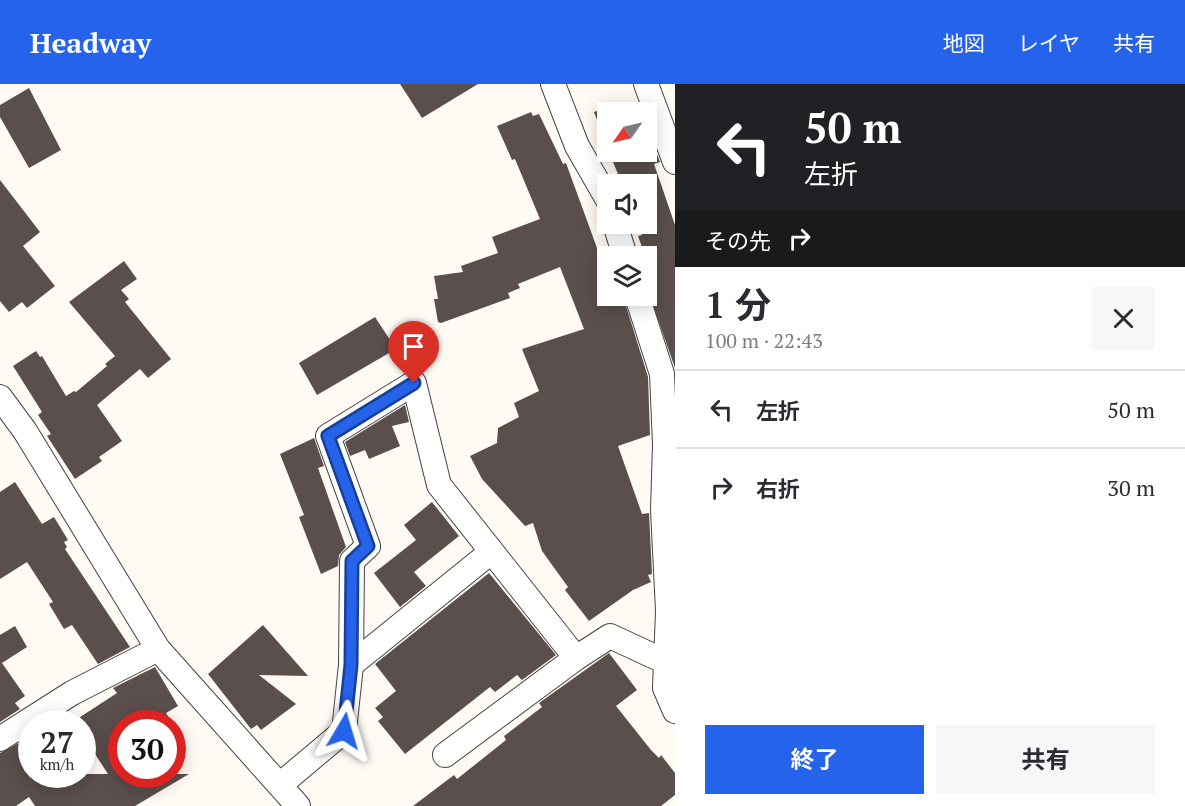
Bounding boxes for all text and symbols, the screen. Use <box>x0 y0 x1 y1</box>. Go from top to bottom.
text: Headway <box>30 24 151 61</box>
text: 地図 <box>943 29 985 57</box>
text: レイヤ <box>1018 29 1080 57</box>
text: 共有 <box>1113 29 1155 57</box>
text: 50 m <box>804 99 902 155</box>
north arrow <box>597 102 657 162</box>
map controls <box>597 102 657 306</box>
icon: left <box>705 108 783 186</box>
text: 左折 <box>804 156 858 192</box>
button: sound <box>597 174 657 234</box>
icon: right <box>783 222 816 255</box>
text: その先 <box>705 226 771 255</box>
button: layers <box>597 246 657 306</box>
text: 1 分 <box>705 281 771 328</box>
button: close <box>1092 287 1155 350</box>
pin <box>388 321 439 383</box>
text: 100 m · 22:43 <box>705 327 823 354</box>
icon: arrive <box>397 330 430 363</box>
icon: left <box>705 393 738 426</box>
text: 50 m <box>1107 395 1155 424</box>
text: 左折 <box>756 396 800 425</box>
icon: right <box>705 471 738 504</box>
text: 30 m <box>1107 473 1155 502</box>
text: 右折 <box>756 474 800 503</box>
position arrow <box>312 699 376 763</box>
speed limit sign: 30 <box>108 710 186 788</box>
text: 27 <box>40 722 74 762</box>
button: 終了 <box>705 725 924 794</box>
button: 共有 <box>936 725 1155 794</box>
text: km/h <box>40 754 74 774</box>

